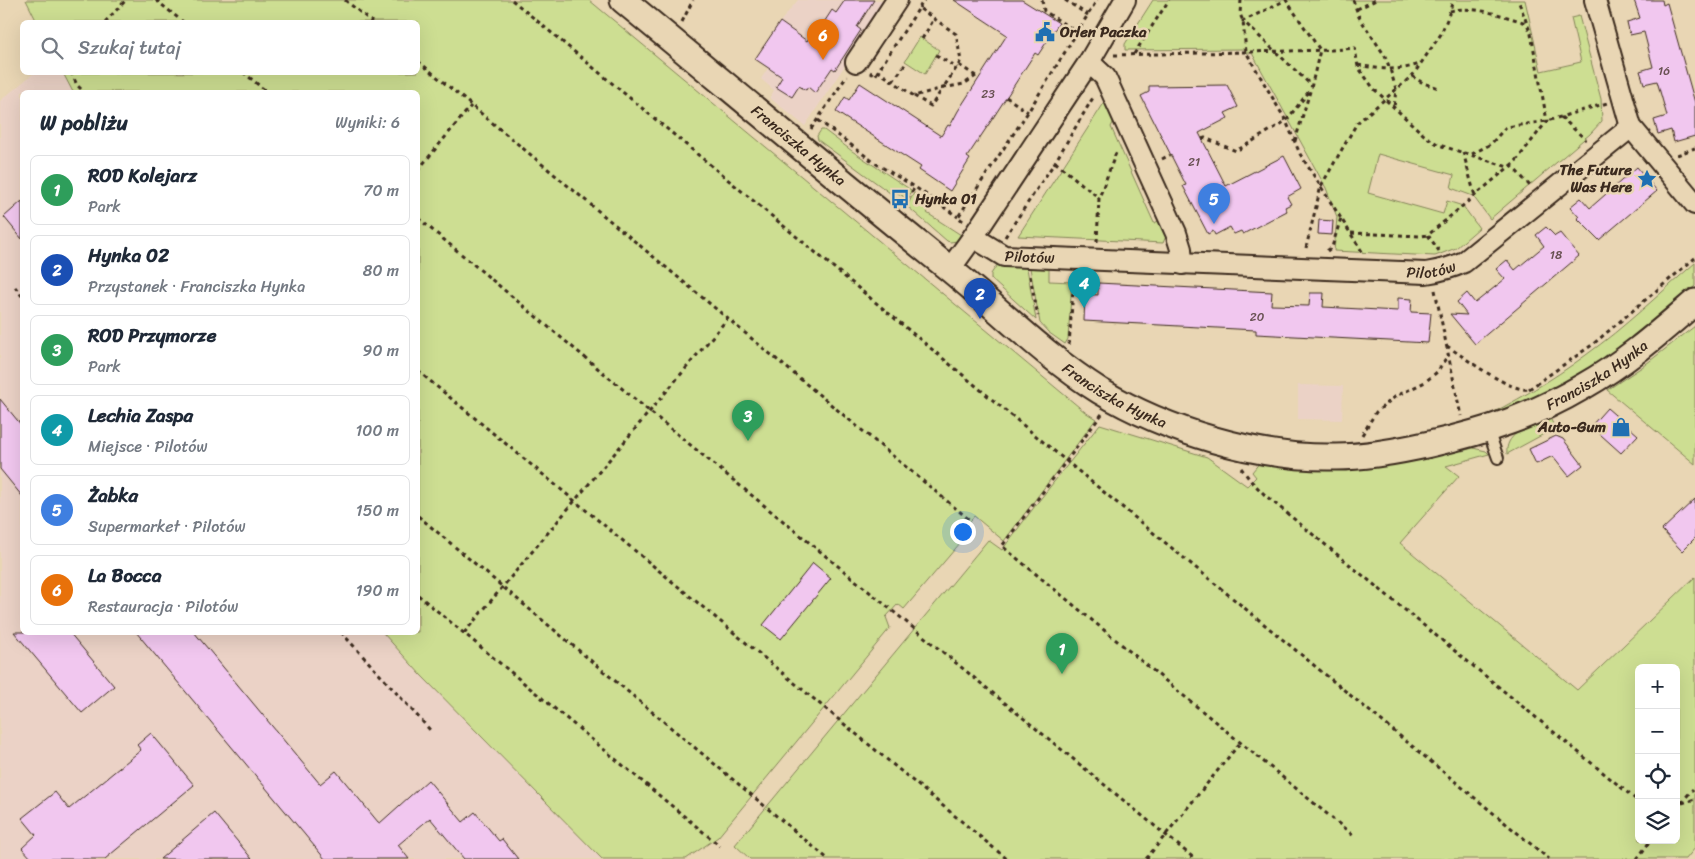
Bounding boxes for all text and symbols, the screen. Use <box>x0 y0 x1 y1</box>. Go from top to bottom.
pin: 6 <box>807 19 839 60</box>
place label: Orlen Paczka <box>1059 19 1147 45</box>
search box <box>20 20 420 75</box>
public building icon: Orlen Paczka <box>1034 21 1056 43</box>
text: Szukaj tutaj <box>78 31 181 64</box>
icon: search <box>38 34 66 62</box>
house number: 16 <box>1658 60 1670 82</box>
house number: 23 <box>981 83 995 105</box>
street label: Franciszka Hynka <box>745 98 852 193</box>
text: W pobliżu <box>40 104 128 142</box>
text: Wyniki: 6 <box>335 108 400 137</box>
house number: 21 <box>1188 151 1200 173</box>
place label: The Future Was Here <box>1560 157 1633 200</box>
text: ROD Kolejarz <box>88 159 197 192</box>
place icon: The Future Was Here <box>1636 168 1658 190</box>
text: 1 <box>54 176 60 205</box>
text: 70 m <box>363 176 399 205</box>
pin: 5 <box>1198 183 1230 224</box>
place label: Hynka 01 <box>914 186 977 212</box>
bus stop icon: Hynka 01 <box>889 188 911 210</box>
text: Park <box>88 192 121 221</box>
text: Hynka 02 <box>88 239 169 272</box>
street label: Pilotów <box>1004 243 1056 271</box>
house number: 18 <box>1550 244 1562 266</box>
street label: Pilotów <box>1406 253 1460 286</box>
text: 2 <box>52 256 62 285</box>
text: 80 m <box>363 256 399 285</box>
pin: 4 <box>1068 267 1100 308</box>
text: Przystanek · Franciszka Hynka <box>88 272 305 301</box>
pin: 2 <box>964 278 996 319</box>
house number: 20 <box>1250 306 1265 328</box>
text: ROD Przymorze <box>88 319 216 352</box>
street label: Franciszka Hynka <box>1541 333 1654 417</box>
text: 3 <box>53 336 61 365</box>
text: 90 m <box>363 336 399 365</box>
text: Park <box>88 352 121 381</box>
street label: Franciszka Hynka <box>1056 356 1171 436</box>
text: Lechia Zaspa <box>88 399 193 432</box>
pin: 3 <box>732 400 764 441</box>
place label: Auto-Gum <box>1537 414 1606 440</box>
text: 4 <box>52 416 62 445</box>
text: 100 m <box>355 416 399 445</box>
shop icon: Auto-Gum <box>1610 416 1632 438</box>
text: Miejsce · Pilotów <box>88 432 208 461</box>
text: Żabka <box>88 479 138 512</box>
text: 5 <box>52 496 62 525</box>
text: 150 m <box>356 496 399 525</box>
text: Supermarket · Pilotów <box>88 512 246 541</box>
your location <box>950 519 976 545</box>
text: La Bocca <box>88 559 162 592</box>
text: 6 <box>52 576 62 605</box>
text: 190 m <box>356 576 399 605</box>
text: Restauracja · Pilotów <box>88 592 238 621</box>
pin: 1 <box>1046 633 1078 674</box>
map controls <box>1635 664 1680 844</box>
button: + <box>1635 664 1680 709</box>
button: − <box>1635 709 1680 754</box>
button: locate <box>1635 754 1680 799</box>
button: layers <box>1635 799 1680 844</box>

